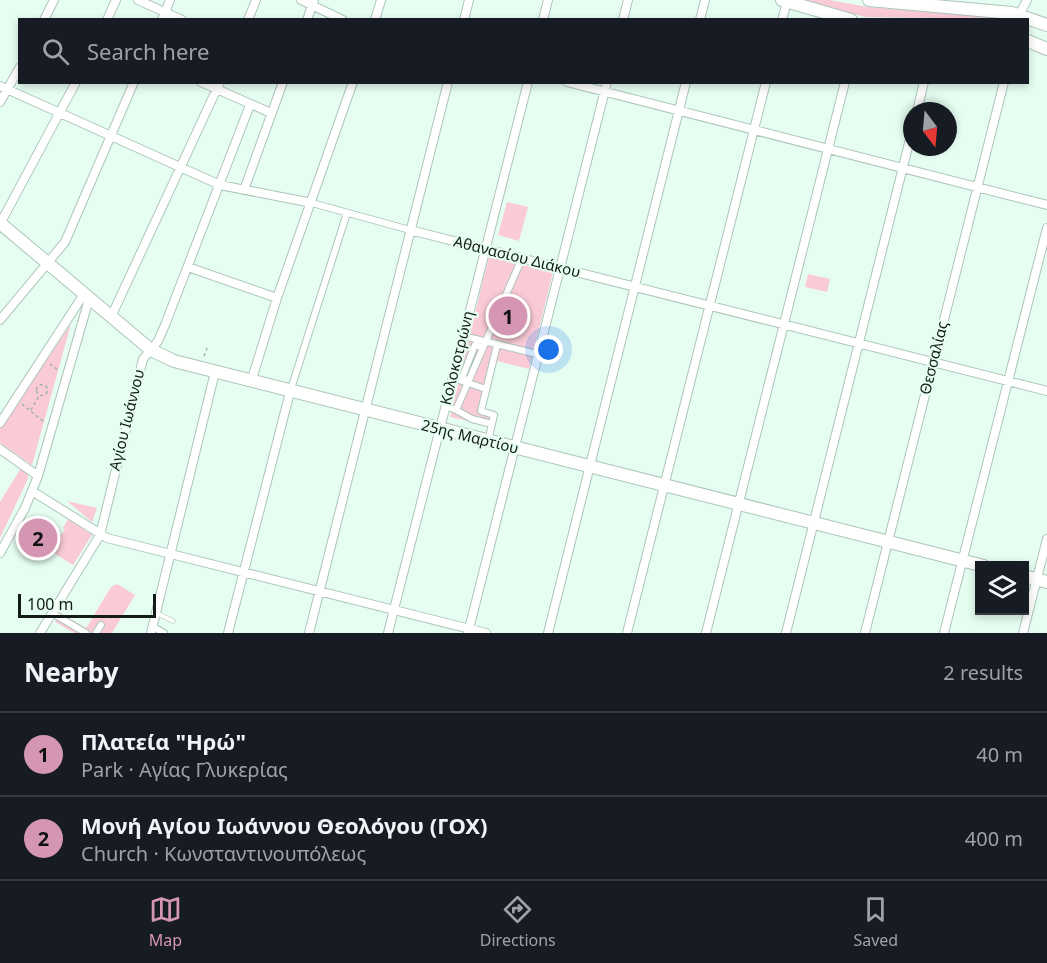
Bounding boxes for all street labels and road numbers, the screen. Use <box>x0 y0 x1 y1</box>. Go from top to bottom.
street label: Αθανασίου Διάκου <box>452 231 583 281</box>
street label: Κολοκοτρώνη <box>435 308 477 407</box>
street label: Θεσσαλίας <box>914 319 952 396</box>
street label: Αγίου Ιωάννου <box>104 367 148 472</box>
street label: 25ης Μαρτίου <box>420 414 521 458</box>

